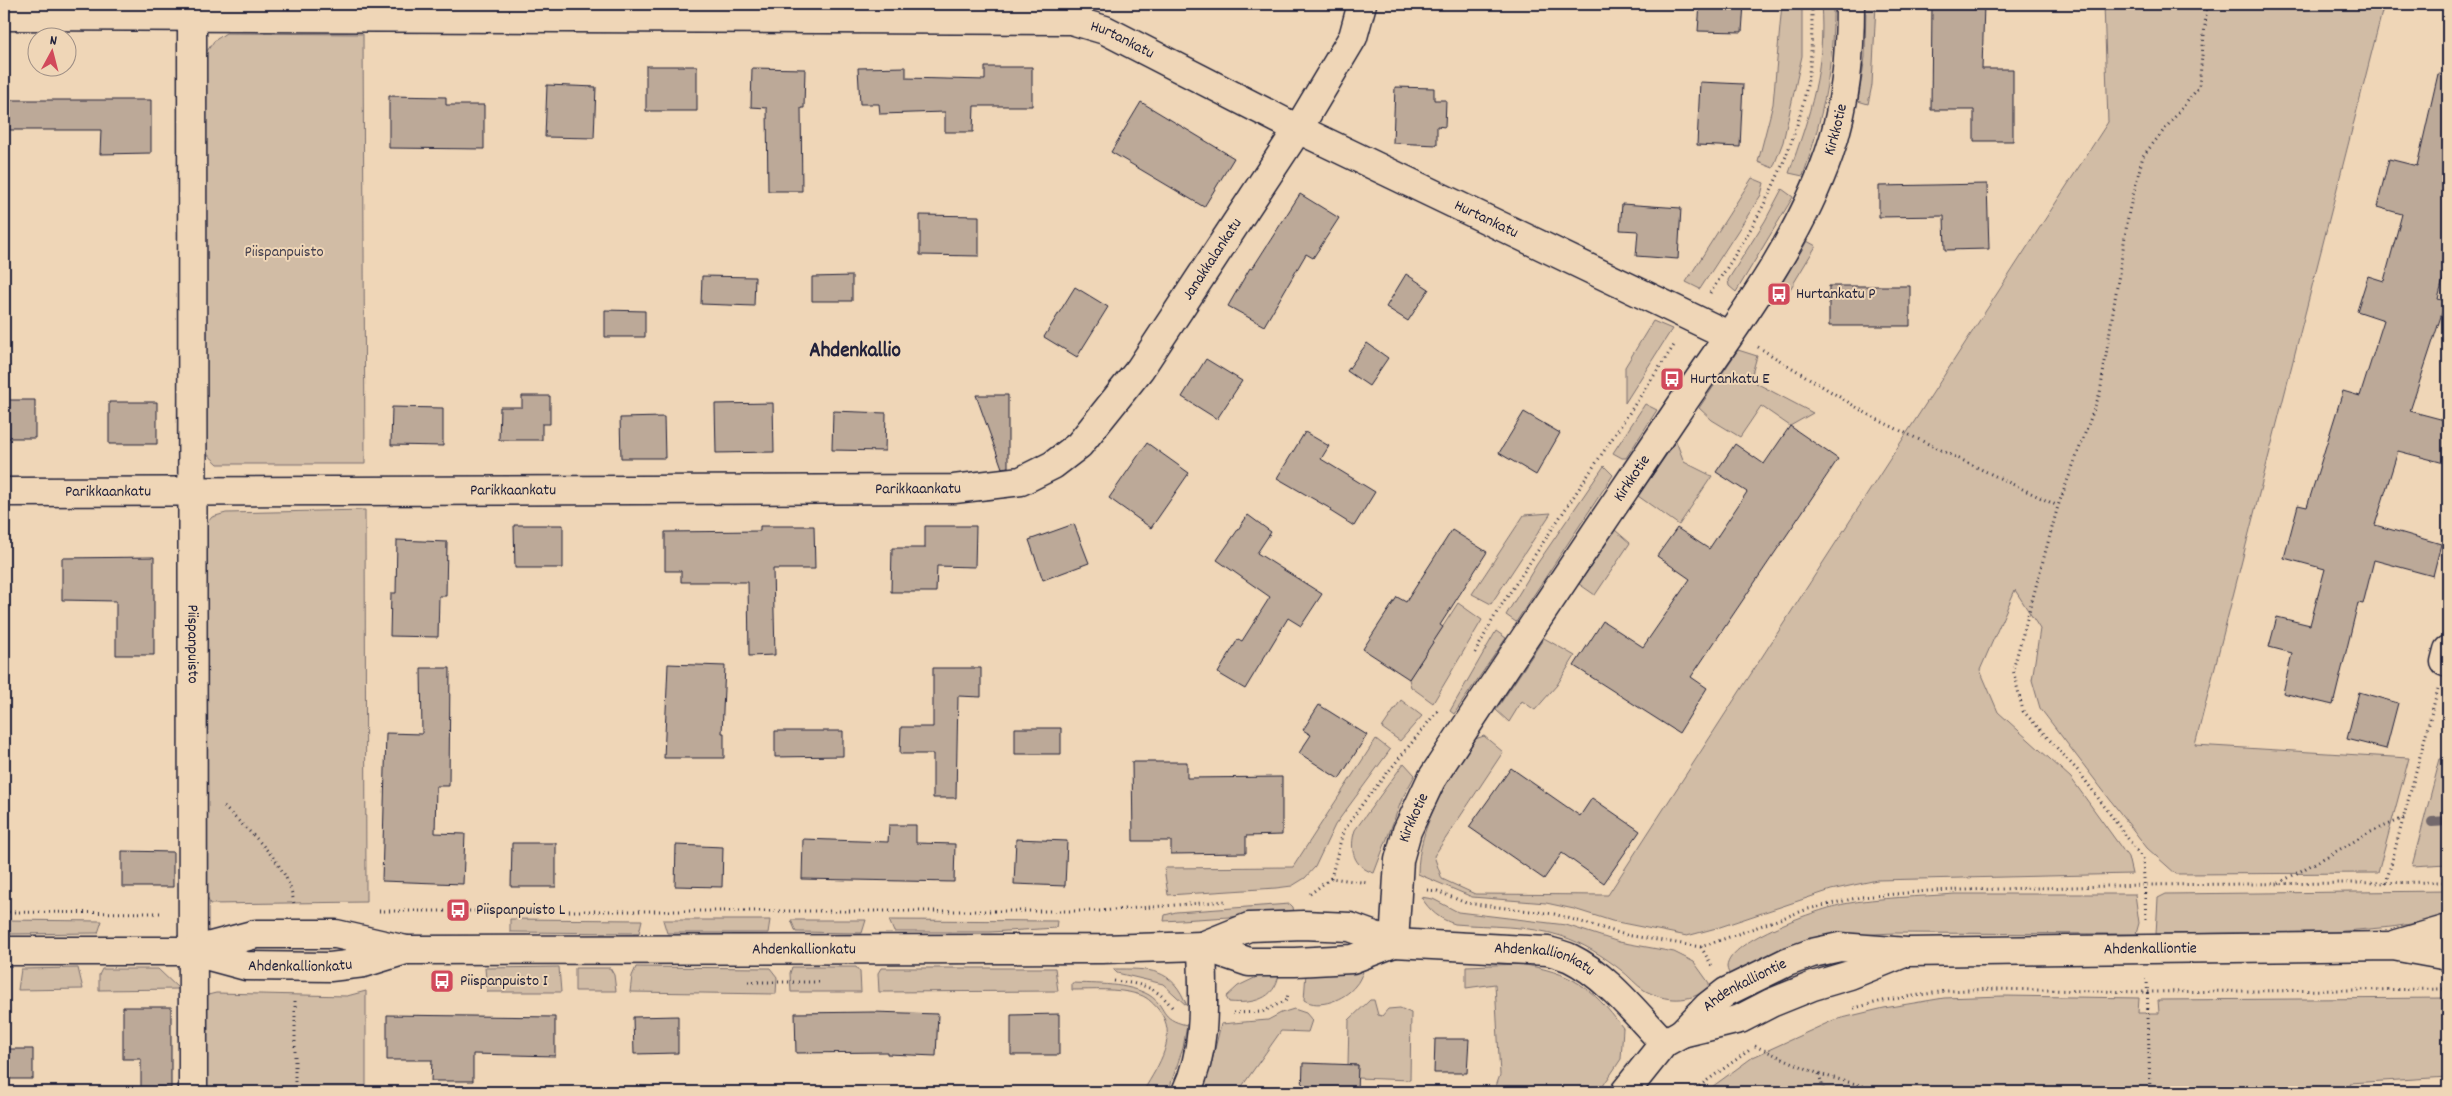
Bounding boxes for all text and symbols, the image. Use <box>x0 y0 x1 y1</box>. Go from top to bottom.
street label: Hurtankatu <box>1088 15 1158 65</box>
north arrow <box>28 28 78 78</box>
text: N <box>49 31 58 51</box>
street label: Kirkkotie <box>1818 102 1853 158</box>
street label: Hurtankatu <box>1450 194 1522 244</box>
street label: Janakkalankatu <box>1177 213 1248 305</box>
park label: Piispanpuisto <box>244 241 324 264</box>
bus stop icon: Hurtankatu P <box>1766 281 1792 307</box>
place label: Hurtankatu P <box>1796 283 1876 306</box>
district label: Ahdenkallio <box>809 337 901 367</box>
bus stop icon: Hurtankatu E <box>1659 366 1685 392</box>
place label: Hurtankatu E <box>1690 368 1770 391</box>
street label: Kirkkotie <box>1608 450 1656 507</box>
street label: Parikkaankatu <box>875 477 962 501</box>
street label: Parikkaankatu <box>470 479 556 502</box>
street label: Parikkaankatu <box>65 480 151 503</box>
street label: Piispanpuisto <box>181 604 204 684</box>
street label: Kirkkotie <box>1393 789 1435 845</box>
bus stop icon: Piispanpuisto L <box>445 897 471 923</box>
place label: Piispanpuisto L <box>476 899 566 922</box>
street label: Ahdenkallionkatu <box>1494 937 1600 982</box>
street label: Ahdenkalliontie <box>2104 937 2197 961</box>
street label: Ahdenkallionkatu <box>752 938 856 961</box>
street label: Ahdenkalliontie <box>1698 952 1791 1018</box>
street label: Ahdenkallionkatu <box>248 953 353 979</box>
bus stop icon: Piispanpuisto I <box>429 968 455 994</box>
place label: Piispanpuisto I <box>460 970 548 993</box>

